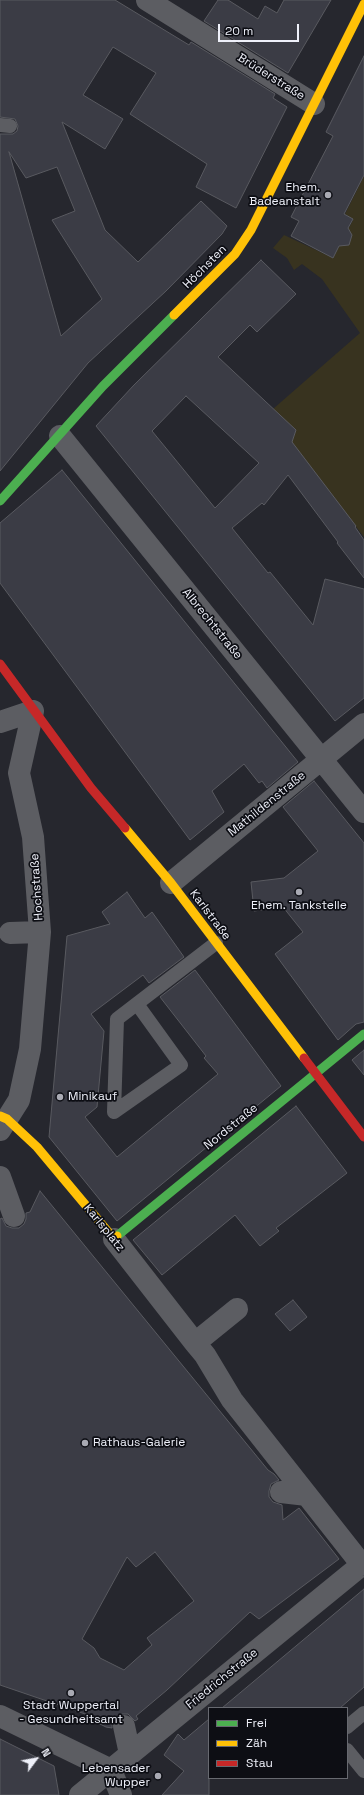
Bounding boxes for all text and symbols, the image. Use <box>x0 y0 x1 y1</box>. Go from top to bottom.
scale bar <box>220 16 301 42</box>
text: 20 m <box>225 23 253 39</box>
street label: Brüderstraße <box>235 51 307 103</box>
place label: Ehem. Badeanstalt <box>249 181 320 209</box>
marker: Ehem. Badeanstalt <box>323 190 333 200</box>
street label: Höchsten <box>180 242 230 292</box>
street label: Albrechtstraße <box>179 586 245 662</box>
street label: Mathildenstraße <box>225 768 309 840</box>
street label: Hochstraße <box>27 853 47 921</box>
street label: Karlstraße <box>186 887 234 943</box>
marker: Ehem. Tankstelle <box>294 887 304 897</box>
place label: Ehem. Tankstelle <box>251 899 347 913</box>
place label: Minikauf <box>68 1090 117 1104</box>
marker: Minikauf <box>55 1092 65 1102</box>
street label: Nordstraße <box>201 1101 261 1153</box>
street label: Karlsplatz <box>80 1201 128 1255</box>
place label: Rathaus-Galerie <box>93 1436 185 1450</box>
marker: Rathaus-Galerie <box>80 1438 90 1448</box>
street label: Friedrichstraße <box>183 1646 261 1712</box>
marker: Stadt Wuppertal - Gesundheitsamt <box>66 1688 76 1698</box>
place label: Stadt Wuppertal - Gesundheitsamt <box>19 1699 123 1727</box>
legend <box>208 1707 348 1779</box>
text: Frei <box>246 1715 267 1731</box>
text: Zäh <box>246 1735 267 1751</box>
north arrow <box>16 1739 56 1779</box>
text: N <box>38 1746 54 1759</box>
text: Stau <box>246 1755 273 1771</box>
place label: Lebensader Wupper <box>82 1762 150 1790</box>
marker: Lebensader Wupper <box>153 1771 163 1781</box>

